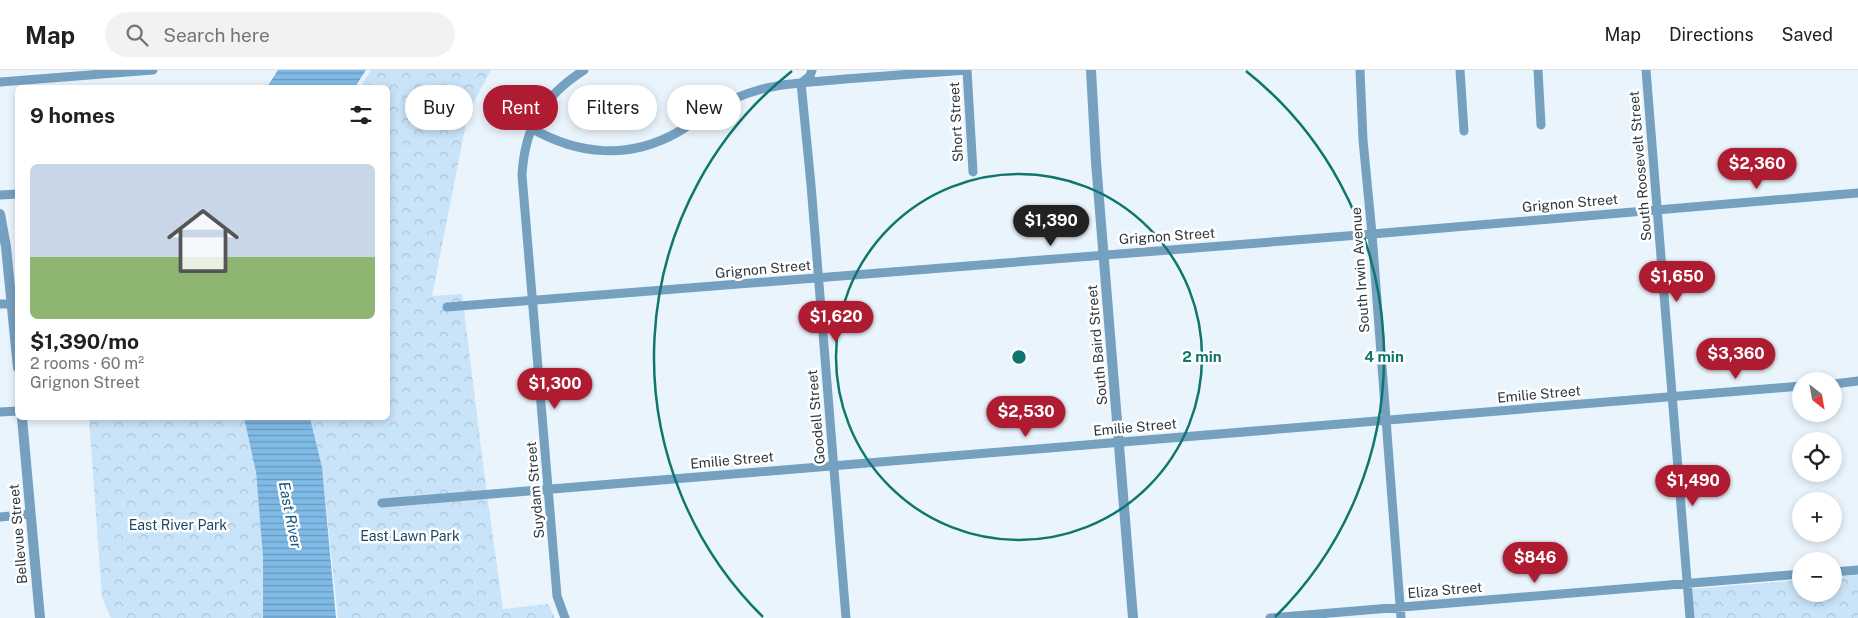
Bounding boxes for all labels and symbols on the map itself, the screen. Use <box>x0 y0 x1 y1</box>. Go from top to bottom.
street label: Short Street <box>946 81 966 163</box>
street label: South Roosevelt Street <box>1625 90 1655 242</box>
pin: $2,360 <box>1716 148 1798 190</box>
street label: Grignon Street <box>1521 191 1619 215</box>
pin: $1,390 <box>1010 204 1092 247</box>
street label: South Irwin Avenue <box>1348 207 1372 333</box>
street label: Grignon Street <box>1118 225 1216 247</box>
street label: Grignon Street <box>714 257 812 281</box>
pin: $1,650 <box>1636 260 1718 303</box>
street label: South Baird Street <box>1084 284 1110 406</box>
pin: $1,620 <box>795 300 877 343</box>
pin: $3,360 <box>1695 338 1777 380</box>
centre of rings <box>1010 348 1028 366</box>
text: 2 min <box>1182 348 1222 365</box>
text: 4 min <box>1364 348 1404 365</box>
pin: $1,300 <box>514 368 596 410</box>
street label: Goodell Street <box>804 369 828 465</box>
north arrow <box>1792 372 1842 422</box>
street label: Emilie Street <box>1496 382 1582 406</box>
pin: $2,530 <box>985 396 1067 438</box>
street label: Emilie Street <box>1092 415 1178 439</box>
street label: Suydam Street <box>523 441 547 539</box>
street label: Emilie Street <box>689 448 775 472</box>
pin: $1,490 <box>1652 464 1734 507</box>
water label: East River <box>276 480 305 550</box>
street label: Bellevue Street <box>6 483 30 585</box>
park label: East River Park <box>129 517 227 533</box>
park label: East Lawn Park <box>360 528 460 544</box>
pin: $846 <box>1505 542 1565 584</box>
street label: Eliza Street <box>1407 579 1483 601</box>

